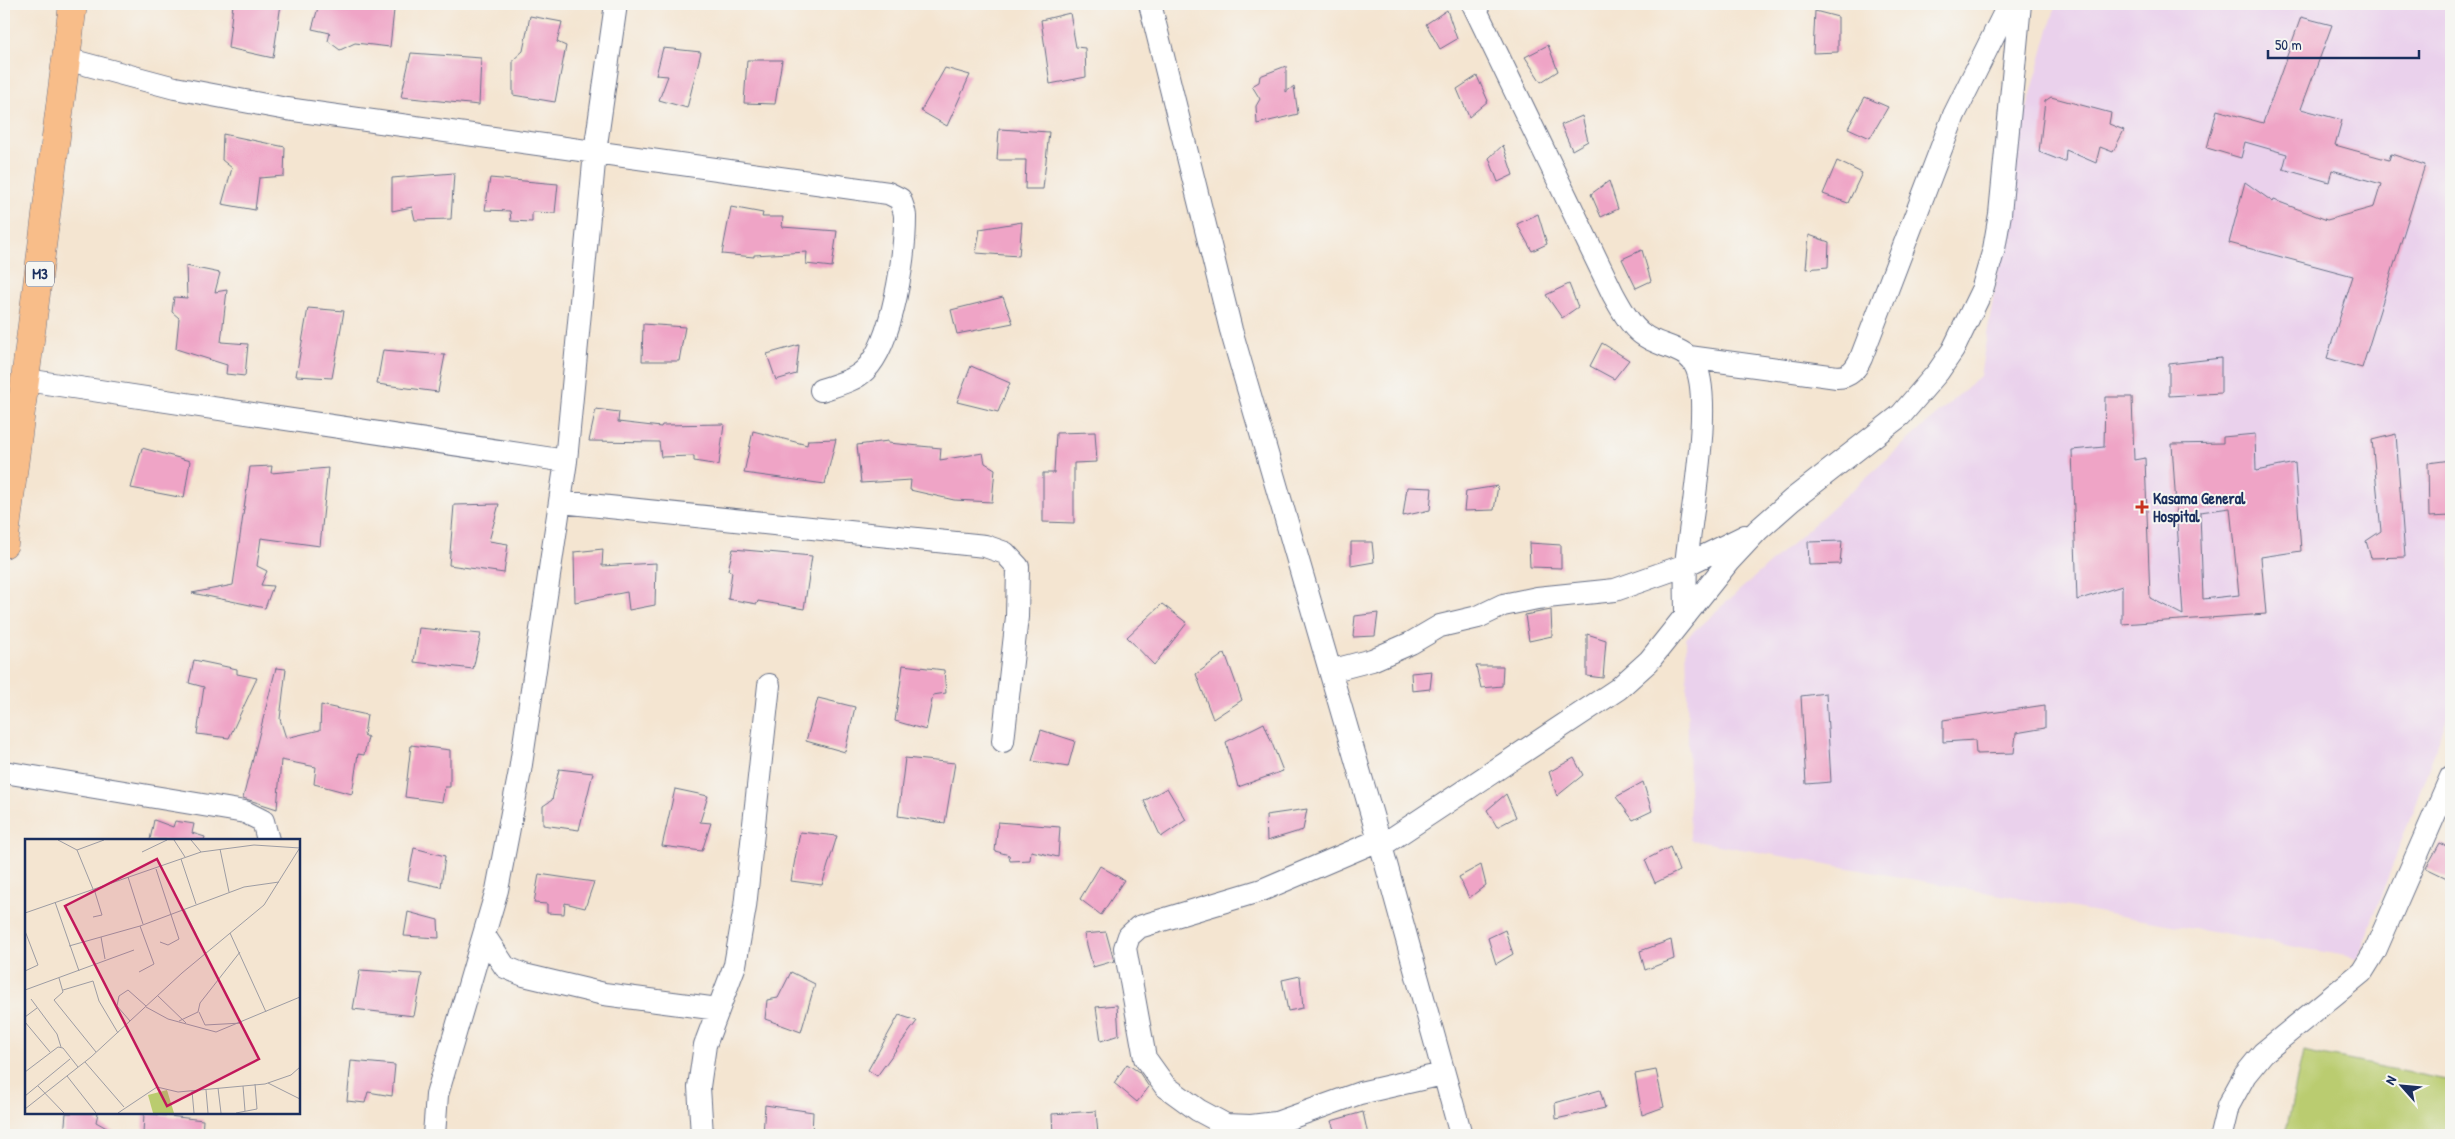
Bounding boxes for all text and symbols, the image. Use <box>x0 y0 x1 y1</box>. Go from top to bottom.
scale bar <box>2268 28 2419 60</box>
text: 50 m <box>2275 34 2302 55</box>
road number: M3 <box>26 262 54 286</box>
place label: Kasama General Hospital <box>2153 487 2246 528</box>
marker: Kasama General Hospital <box>2135 500 2149 514</box>
inset map <box>25 839 300 1114</box>
north arrow <box>2378 1062 2428 1112</box>
text: N <box>2380 1072 2400 1088</box>

